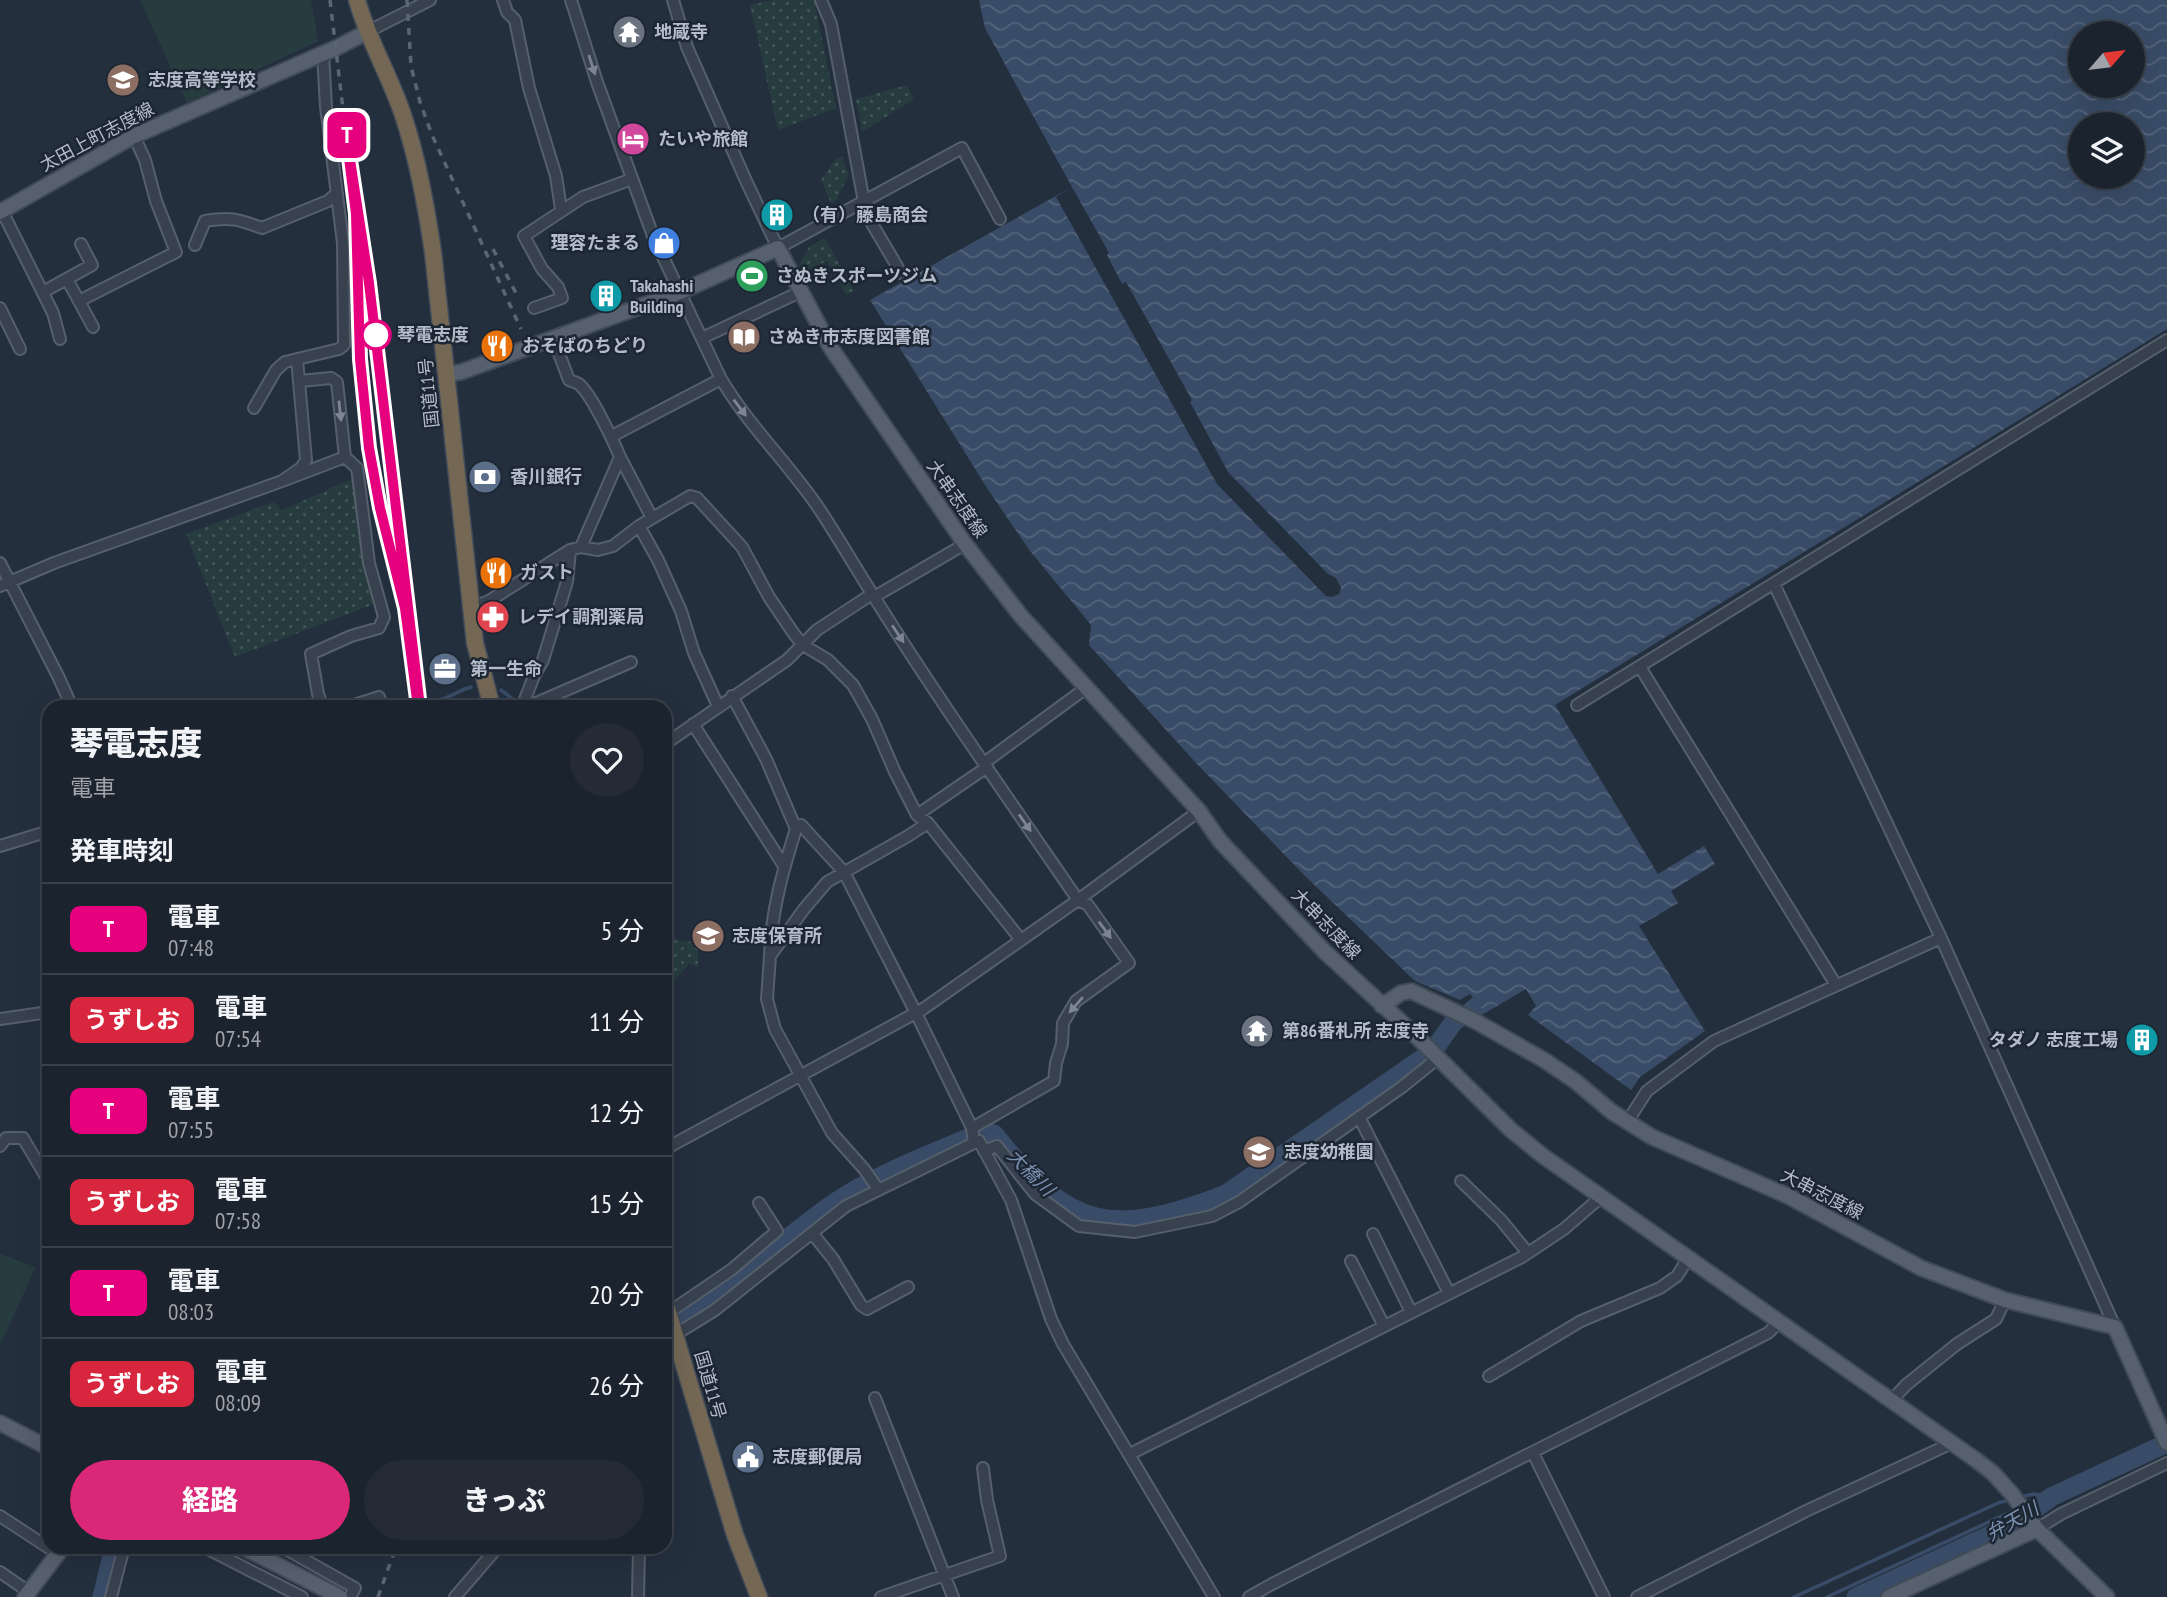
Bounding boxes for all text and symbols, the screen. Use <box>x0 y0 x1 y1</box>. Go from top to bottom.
temple icon: 地蔵寺 <box>610 13 648 51</box>
place label: 地蔵寺 <box>654 20 708 43</box>
north arrow <box>2068 21 2146 98</box>
map controls <box>2068 21 2145 189</box>
one-way arrow <box>587 55 597 76</box>
school or university icon: 志度高等学校 <box>104 61 142 99</box>
place label: 志度高等学校 <box>148 68 256 91</box>
street label: 太田上町志度線 <box>36 97 158 176</box>
line badge: T <box>324 112 370 158</box>
button: layers <box>2068 112 2145 189</box>
text: T <box>341 119 353 150</box>
hotel icon: たいや旅館 <box>614 120 652 158</box>
place label: たいや旅館 <box>658 127 748 150</box>
building icon: （有）藤島商会 <box>758 196 796 234</box>
place label: （有）藤島商会 <box>802 203 928 226</box>
shop icon: 理容たまる <box>645 224 683 262</box>
place label: 理容たまる <box>551 231 640 254</box>
sports icon: さぬきスポーツジム <box>733 257 771 295</box>
place label: さぬきスポーツジム <box>776 264 937 287</box>
place label: Takahashi Building <box>630 274 693 318</box>
building icon: Takahashi Building <box>587 277 625 315</box>
library icon: さぬき市志度図書館 <box>725 318 763 356</box>
marker: 琴電志度 <box>361 320 391 350</box>
place label: 琴電志度 <box>397 323 469 346</box>
place label: さぬき市志度図書館 <box>768 325 930 348</box>
restaurant icon: おそばのちどり <box>478 327 516 365</box>
place label: おそばのちどり <box>522 334 648 357</box>
street label: 国道11号 <box>413 357 444 429</box>
one-way arrow <box>732 399 746 417</box>
one-way arrow <box>335 401 346 423</box>
street label: 大串志度線 <box>922 455 993 542</box>
bank icon: 香川銀行 <box>466 458 504 496</box>
place label: 香川銀行 <box>510 465 582 488</box>
restaurant icon: ガスト <box>477 554 515 592</box>
place label: ガスト <box>520 561 574 584</box>
pharmacy icon: レデイ調剤薬局 <box>474 598 512 636</box>
place label: レデイ調剤薬局 <box>518 605 644 628</box>
one-way arrow <box>891 624 904 643</box>
office icon: 第一生命 <box>426 650 464 688</box>
place label: 第一生命 <box>470 657 542 680</box>
text: 琴電志度 <box>70 721 202 764</box>
button: heart <box>570 723 644 797</box>
text: 電車 <box>70 773 116 802</box>
one-way arrow <box>1018 813 1031 832</box>
text: 発車時刻 <box>70 834 174 867</box>
street label: 大串志度線 <box>1287 883 1366 964</box>
text: 電車 <box>168 900 220 933</box>
text: T <box>103 913 114 944</box>
text: 5 分 <box>601 914 644 947</box>
school or university icon: 志度保育所 <box>689 917 727 955</box>
one-way arrow <box>1098 921 1112 939</box>
place label: 志度保育所 <box>732 924 822 947</box>
text: 07:48 <box>168 933 214 962</box>
text: 電車 <box>215 991 267 1024</box>
one-way arrow <box>1068 996 1084 1014</box>
text: うずしお <box>84 1004 180 1035</box>
text: 11 分 <box>589 1005 644 1038</box>
temple icon: 第86番札所 志度寺 <box>1238 1012 1276 1050</box>
place label: 第86番札所 志度寺 <box>1282 1019 1429 1042</box>
building icon: タダノ 志度工場 <box>2123 1021 2161 1059</box>
text: 07:54 <box>215 1024 261 1053</box>
place label: タダノ 志度工場 <box>1989 1028 2118 1051</box>
text: 電車 <box>168 1082 220 1115</box>
text: T <box>103 1095 114 1126</box>
text: 12 分 <box>589 1096 644 1129</box>
text: 07:55 <box>168 1115 214 1144</box>
school or university icon: 志度幼稚園 <box>1240 1133 1278 1171</box>
place label: 志度幼稚園 <box>1284 1140 1374 1163</box>
water label: 大橋川 <box>1002 1143 1061 1202</box>
street label: 大串志度線 <box>1777 1163 1868 1224</box>
text: 電車 <box>215 1173 267 1206</box>
text: うずしお <box>84 1186 180 1217</box>
text: 15 分 <box>589 1187 644 1220</box>
text: 07:58 <box>215 1206 261 1235</box>
text: 電車 <box>168 1264 220 1297</box>
text: T <box>103 1277 114 1308</box>
text: 20 分 <box>589 1278 644 1311</box>
text: 08:03 <box>168 1297 214 1326</box>
street label: 国道11号 <box>690 1348 731 1422</box>
text: 電車 <box>215 1355 267 1388</box>
text: うずしお <box>84 1368 180 1399</box>
text: 26 分 <box>589 1369 644 1402</box>
text: 08:09 <box>215 1388 261 1417</box>
public building icon: 志度郵便局 <box>729 1438 767 1476</box>
place label: 志度郵便局 <box>772 1445 862 1468</box>
button: 経路 <box>70 1460 350 1540</box>
button: きっぷ <box>364 1460 644 1540</box>
water label: 弁天川 <box>1981 1495 2044 1546</box>

